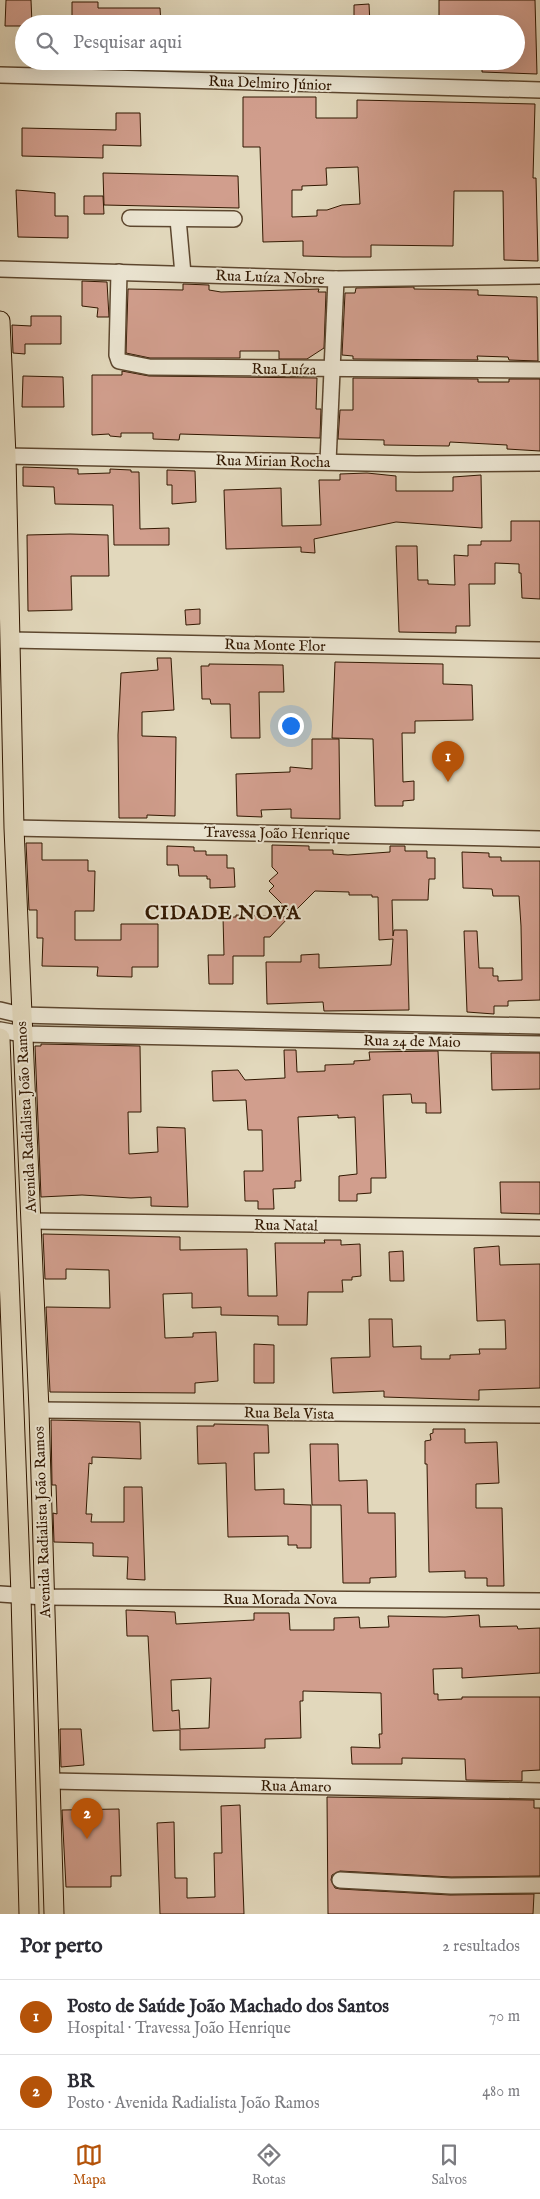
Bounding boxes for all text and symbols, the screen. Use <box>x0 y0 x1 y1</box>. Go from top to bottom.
search box <box>15 15 525 70</box>
icon: search <box>33 29 61 57</box>
text: Pesquisar aqui <box>73 31 182 55</box>
street label: Rua Delmiro Júnior <box>208 72 332 95</box>
street label: Rua Luíza Nobre <box>215 266 325 289</box>
street label: Rua Luíza <box>251 359 317 380</box>
street label: Rua Mirian Rocha <box>216 451 331 472</box>
street label: Rua Monte Flor <box>224 635 326 656</box>
your location <box>278 713 304 739</box>
pin: 1 <box>432 741 464 782</box>
street label: Travessa João Henrique <box>204 823 350 844</box>
district label: CIDADE NOVA <box>145 901 302 926</box>
street label: Avenida Radialista João Ramos <box>12 1021 41 1214</box>
street label: Rua 24 de Maio <box>363 1031 461 1052</box>
street label: Rua Natal <box>254 1215 319 1236</box>
street label: Rua Bela Vista <box>244 1403 335 1424</box>
street label: Avenida Radialista João Ramos <box>30 1426 55 1619</box>
street label: Rua Morada Nova <box>223 1590 338 1609</box>
street label: Rua Amaro <box>260 1776 331 1797</box>
pin: 2 <box>71 1798 103 1839</box>
text: Por perto <box>20 1933 102 1960</box>
text: 2 resultados <box>442 1937 520 1957</box>
text: Posto de Saúde João Machado dos Santos <box>67 1995 389 2019</box>
text: 1 <box>33 2007 39 2027</box>
text: 70 m <box>489 2007 520 2027</box>
text: Hospital · Travessa João Henrique <box>67 2019 291 2039</box>
text: BR <box>67 2070 94 2094</box>
text: 2 <box>32 2082 40 2102</box>
text: 480 m <box>482 2082 520 2102</box>
text: Posto · Avenida Radialista João Ramos <box>67 2094 320 2114</box>
tab: Mapa <box>73 2141 106 2189</box>
tab: Rotas <box>252 2141 286 2189</box>
tab: Salvos <box>432 2141 467 2189</box>

